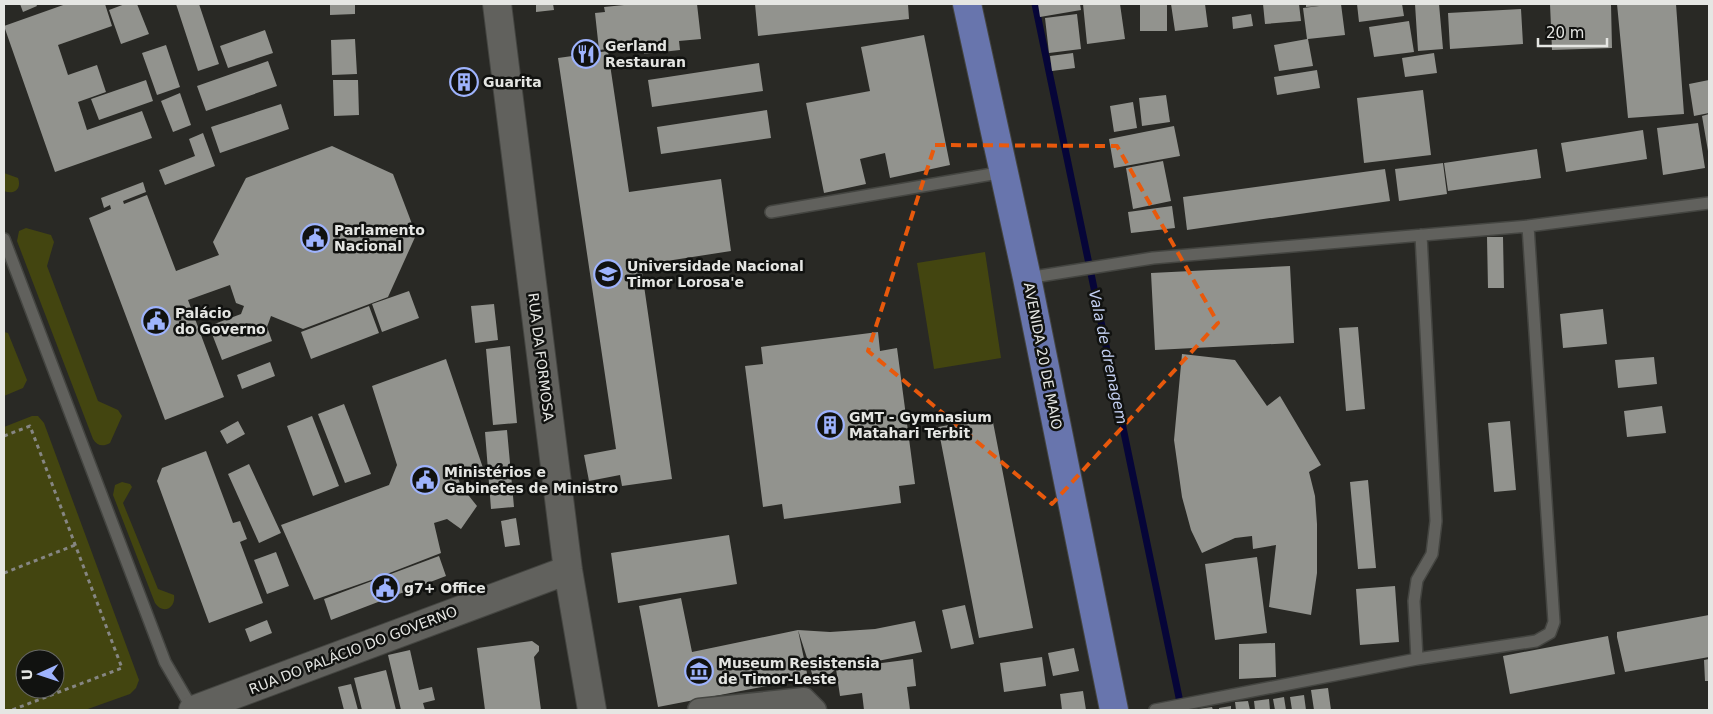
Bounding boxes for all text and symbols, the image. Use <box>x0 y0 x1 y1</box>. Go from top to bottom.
scale bar <box>1538 15 1607 47</box>
text: 20 m <box>1546 24 1584 42</box>
place label: Gerland Restauran <box>605 38 686 70</box>
restaurant icon: Gerland Restauran <box>571 39 601 69</box>
building icon: Guarita <box>449 67 479 97</box>
place label: Guarita <box>483 74 542 90</box>
place label: Parlamento Nacional <box>334 222 425 254</box>
public building icon: Parlamento Nacional <box>300 223 330 253</box>
place label: Universidade Nacional Timor Lorosa'e <box>627 258 804 290</box>
school or university icon: Universidade Nacional Timor Lorosa'e <box>593 259 623 289</box>
street label: AVENIDA 20 DE MAIO <box>1021 281 1065 431</box>
water label: Vala de drenagem <box>1085 288 1131 426</box>
street label: RUA DA FORMOSA <box>525 292 557 423</box>
place label: Palácio do Governo <box>175 305 266 337</box>
public building icon: Palácio do Governo <box>141 306 171 336</box>
place label: GMT - Gymnasium Matahari Terbit <box>849 409 992 441</box>
building icon: GMT - Gymnasium Matahari Terbit <box>815 410 845 440</box>
place label: Ministérios e Gabinetes de Ministro <box>444 464 618 496</box>
public building icon: Ministérios e Gabinetes de Ministro <box>410 465 440 495</box>
public building icon: g7+ Office <box>370 573 400 603</box>
place label: g7+ Office <box>404 580 486 596</box>
street label: RUA DO PALÁCIO DO GOVERNO <box>247 603 459 697</box>
north arrow <box>15 649 65 699</box>
place label: Museum Resistensia de Timor-Leste <box>718 655 880 687</box>
museum icon: Museum Resistensia de Timor-Leste <box>684 656 714 686</box>
text: U <box>19 669 35 681</box>

